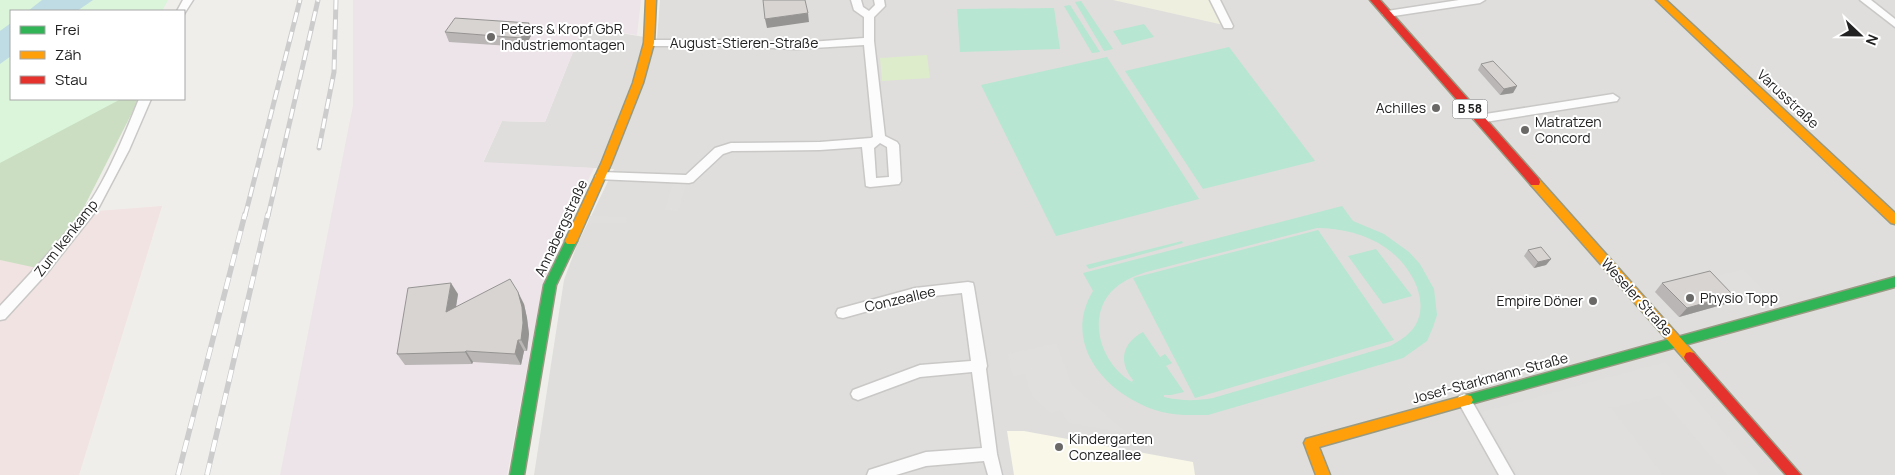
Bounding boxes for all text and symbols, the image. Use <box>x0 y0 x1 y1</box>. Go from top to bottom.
legend <box>10 10 185 100</box>
north arrow <box>1835 10 1885 60</box>
text: Frei <box>55 19 80 40</box>
place label: Peters & Kropf GbR Industriemontagen <box>501 19 625 54</box>
marker: Peters & Kropf GbR Industriemontagen <box>485 31 497 43</box>
text: N <box>1862 32 1883 48</box>
street label: August-Stieren-Straße <box>670 33 818 52</box>
text: Zäh <box>55 44 82 65</box>
street label: Varusstraße <box>1753 65 1823 132</box>
text: Stau <box>55 69 88 90</box>
place label: Achilles <box>1376 98 1426 117</box>
road number: B 58 <box>1452 100 1488 118</box>
marker: Achilles <box>1430 102 1442 114</box>
place label: Matratzen Concord <box>1535 112 1601 147</box>
marker: Matratzen Concord <box>1519 124 1531 136</box>
street label: Annabergstraße <box>530 176 591 279</box>
street label: Zum Ikenkamp <box>30 195 102 280</box>
street label: Weseler Straße <box>1597 254 1677 340</box>
street label: Conzeallee <box>863 281 937 316</box>
place label: Physio Topp <box>1700 288 1778 307</box>
place label: Empire Döner <box>1497 291 1583 310</box>
marker: Physio Topp <box>1684 292 1696 304</box>
marker: Empire Döner <box>1587 295 1599 307</box>
street label: Josef-Starkmann-Straße <box>1410 348 1570 407</box>
place label: Kindergarten Conzeallee <box>1069 429 1153 464</box>
marker: Kindergarten Conzeallee <box>1053 441 1065 453</box>

